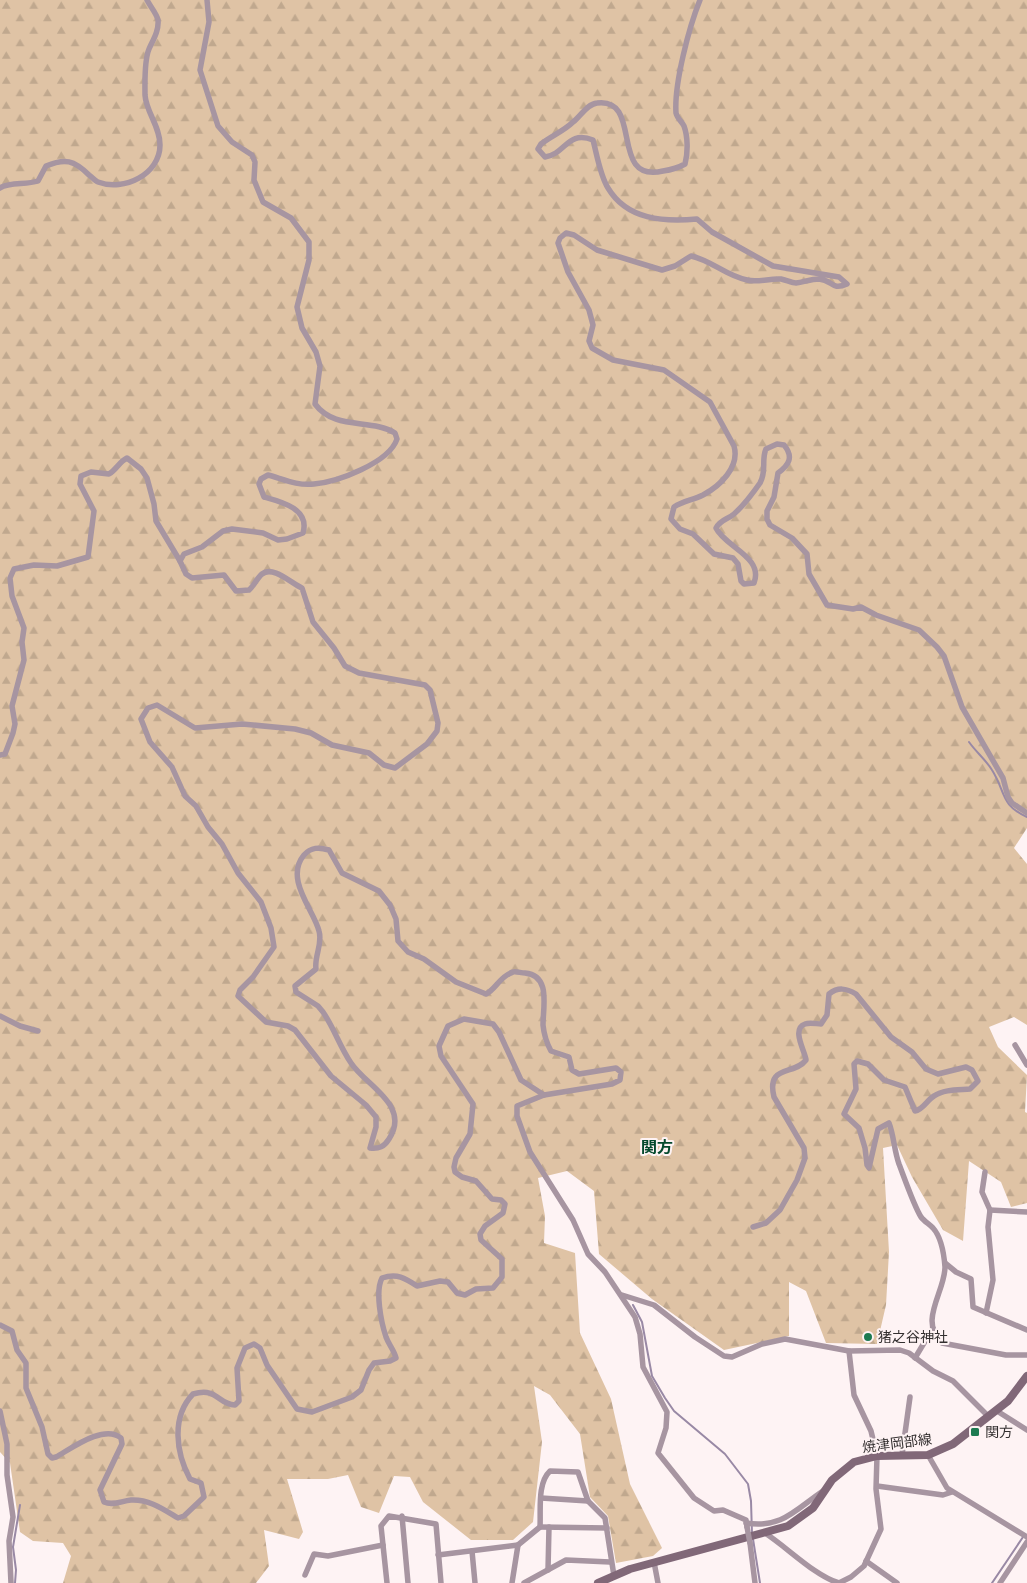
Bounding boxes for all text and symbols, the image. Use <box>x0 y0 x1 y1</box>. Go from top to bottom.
district label: 関方 <box>641 1138 673 1157</box>
place label: 猪之谷神社 <box>878 1329 948 1345</box>
marker: 猪之谷神社 <box>862 1331 874 1343</box>
place label: 関方 <box>985 1424 1013 1440</box>
marker: 関方 <box>969 1426 981 1438</box>
street label: 焼津岡部線 <box>861 1431 933 1455</box>

